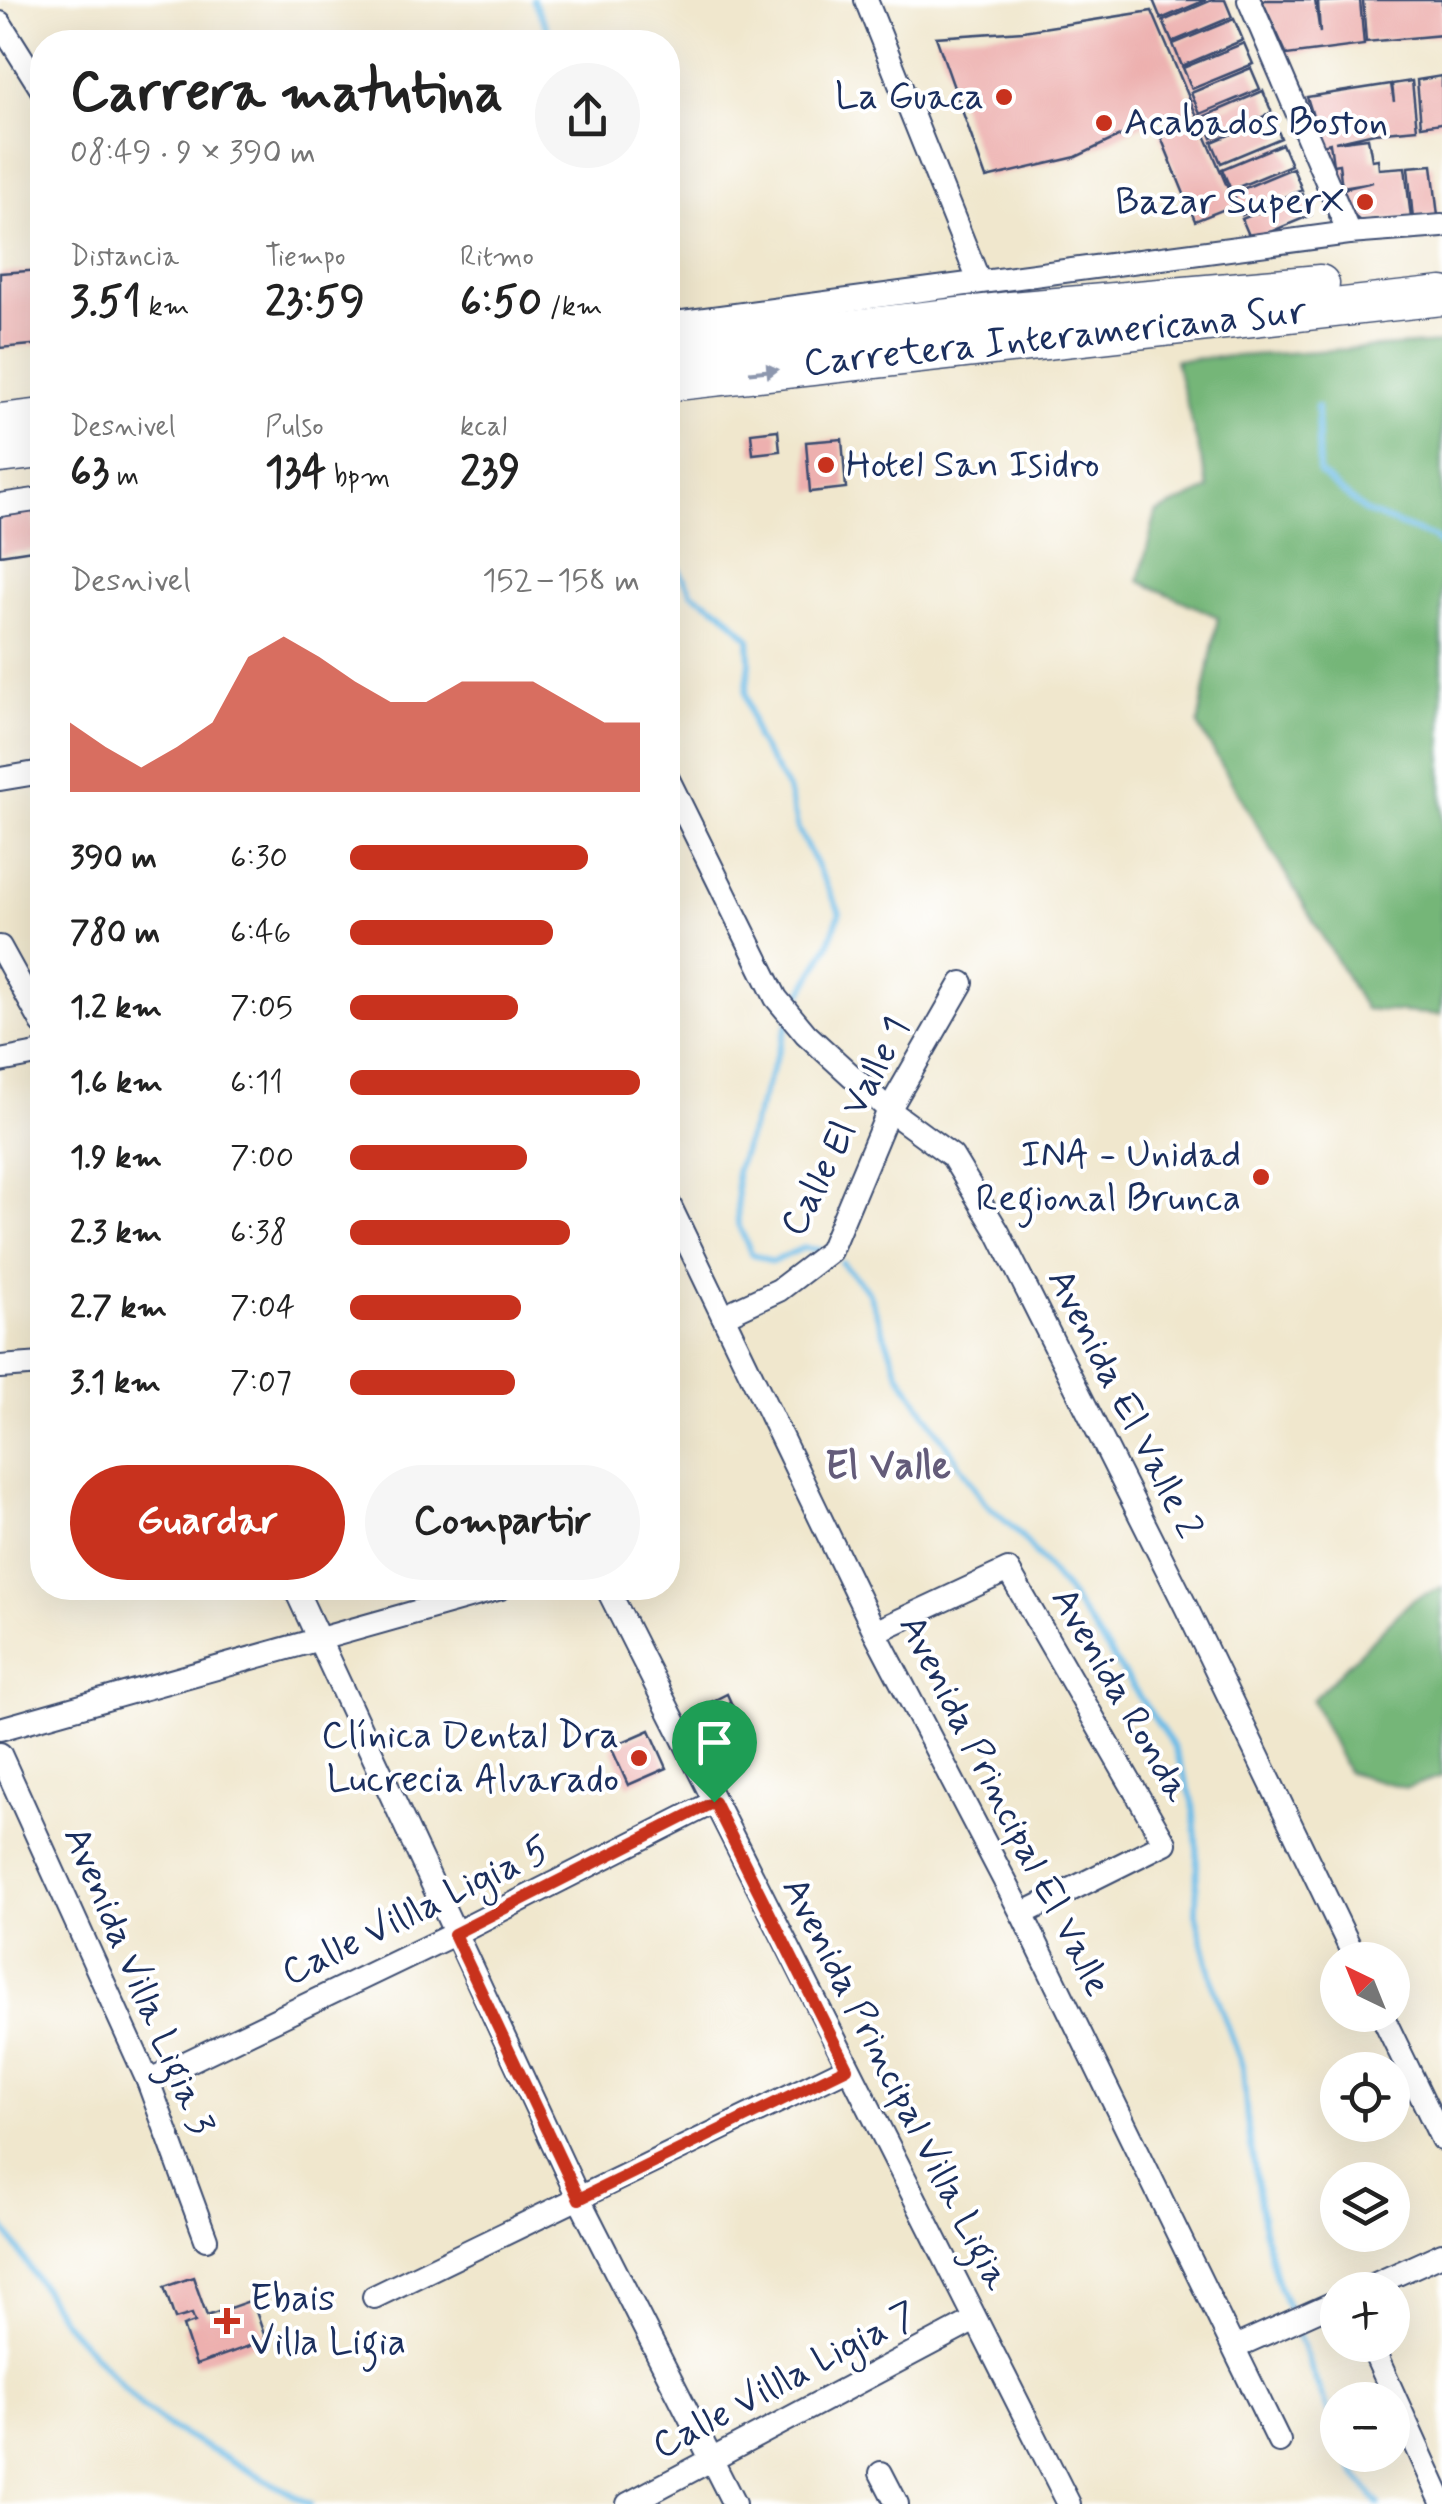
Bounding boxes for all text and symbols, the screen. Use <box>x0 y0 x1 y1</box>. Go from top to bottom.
text: Carrera matutina <box>70 58 503 130</box>
button: share <box>535 63 640 168</box>
place label: La Guaca <box>835 73 984 122</box>
marker: La Guaca <box>993 86 1015 108</box>
place label: Acabados Boston <box>1124 99 1388 148</box>
marker: Acabados Boston <box>1093 112 1115 134</box>
text: 08:49 · 9 × 390 m <box>70 132 316 174</box>
place label: Bazar SuperX <box>1115 178 1345 227</box>
marker: Bazar SuperX <box>1354 191 1376 213</box>
text: Distancia <box>70 239 179 276</box>
text: Tiempo <box>265 239 346 276</box>
text: Ritmo <box>460 239 534 276</box>
text: 3.51 <box>70 276 141 331</box>
text: 23:59 <box>265 276 365 331</box>
text: 6:50 <box>460 276 542 331</box>
street label: Carretera Interamericana Sur <box>801 287 1309 389</box>
text: km <box>141 289 189 326</box>
text: /km <box>542 289 603 326</box>
one-way arrow <box>749 363 781 379</box>
text: Desnivel <box>70 409 176 446</box>
text: Pulso <box>265 409 324 446</box>
text: kcal <box>460 409 507 446</box>
place label: Hotel San Isidro <box>846 441 1100 490</box>
text: 63 <box>70 446 109 501</box>
text: 134 <box>265 446 326 501</box>
text: 239 <box>460 446 520 501</box>
marker: Hotel San Isidro <box>815 454 837 476</box>
text: m <box>109 459 139 496</box>
text: bpm <box>326 459 390 496</box>
text: Desnivel <box>70 560 191 602</box>
text: 152–158 m <box>482 560 640 602</box>
text: 390 m <box>70 837 157 879</box>
text: 6:30 <box>230 837 288 879</box>
text: 780 m <box>70 912 160 954</box>
text: 6:46 <box>230 912 291 954</box>
text: 1.2 km <box>70 987 162 1029</box>
text: 7:05 <box>230 987 293 1029</box>
street label: Calle El Valle 1 <box>770 1009 922 1245</box>
text: 1.6 km <box>70 1062 163 1104</box>
text: 6:11 <box>230 1062 283 1104</box>
place label: INA - Unidad Regional Brunca <box>976 1131 1241 1228</box>
text: 1.9 km <box>70 1137 162 1179</box>
text: 7:00 <box>230 1137 294 1179</box>
marker: INA - Unidad Regional Brunca <box>1250 1166 1272 1188</box>
text: 2.3 km <box>70 1212 162 1254</box>
text: 6:38 <box>230 1212 287 1254</box>
street label: Avenida El Valle 2 <box>1035 1261 1213 1547</box>
text: 2.7 km <box>70 1287 167 1329</box>
text: 7:04 <box>230 1287 295 1329</box>
text: 3.1 km <box>70 1362 161 1404</box>
text: 7:07 <box>230 1362 292 1404</box>
district label: El Valle <box>825 1441 951 1493</box>
button: Guardar <box>70 1465 345 1580</box>
button: Compartir <box>365 1465 640 1580</box>
street label: Avenida Ronda <box>1039 1579 1201 1811</box>
street label: Avenida Principal El Valle <box>887 1607 1121 2005</box>
pin <box>672 1700 757 1803</box>
place label: Clínica Dental Dra Lucrecia Alvarado <box>321 1712 619 1805</box>
icon: arrive <box>687 1715 742 1770</box>
marker: Clínica Dental Dra Lucrecia Alvarado <box>628 1747 650 1769</box>
street label: Avenida Villa Ligia 3 <box>47 1820 225 2144</box>
street label: Calle Villla Ligia 5 <box>274 1826 560 2002</box>
street label: Avenida Principal Villa Ligia <box>766 1869 1021 2301</box>
north arrow <box>1320 1942 1410 2032</box>
map controls <box>1320 1942 1410 2472</box>
button: locate <box>1320 2052 1410 2142</box>
button: layers <box>1320 2162 1410 2252</box>
button: + <box>1320 2272 1410 2362</box>
place label: Ebais Villa Ligia <box>250 2275 406 2372</box>
street label: Calle Villla Ligia 7 <box>644 2291 928 2475</box>
marker: Ebais Villa Ligia <box>214 2308 240 2334</box>
button: − <box>1320 2382 1410 2472</box>

